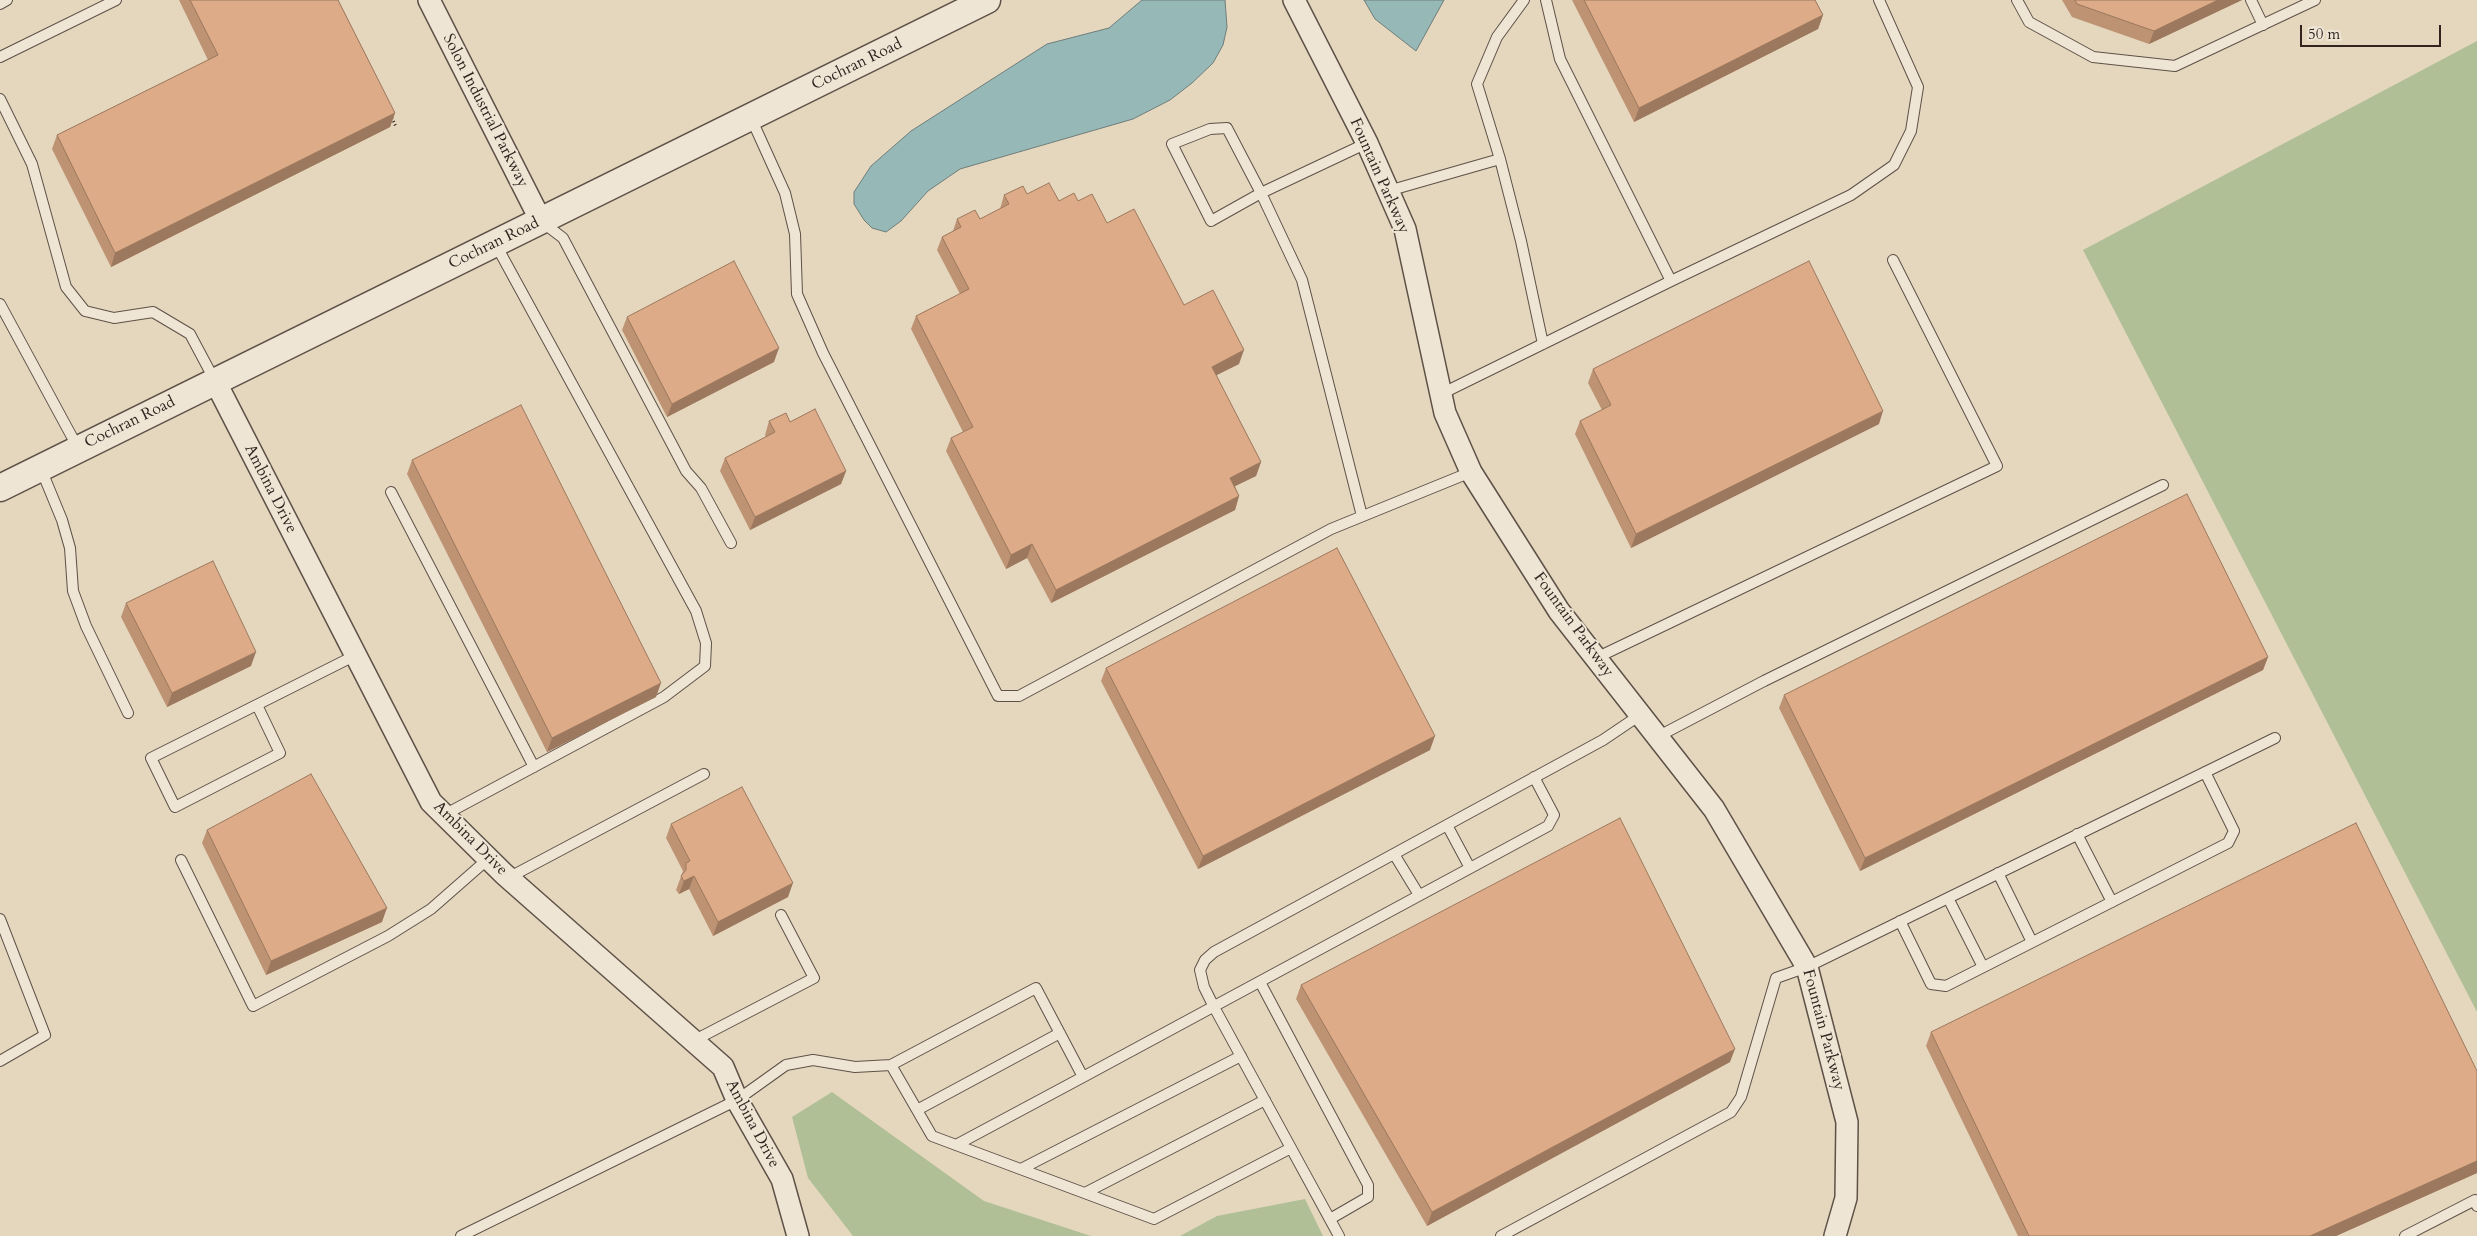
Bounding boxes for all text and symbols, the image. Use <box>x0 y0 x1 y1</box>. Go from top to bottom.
scale bar <box>2302 15 2443 47</box>
text: 50 m <box>2308 24 2340 44</box>
street label: Solon Industrial Parkway <box>438 31 532 191</box>
street label: Cochran Road <box>809 35 905 95</box>
street label: Fountain Parkway <box>1345 115 1413 237</box>
street label: Cochran Road <box>446 214 542 274</box>
street label: Cochran Road <box>82 393 178 453</box>
street label: Ambina Drive <box>239 441 301 537</box>
street label: Fountain Parkway <box>1529 569 1617 681</box>
street label: Ambina Drive <box>429 798 511 880</box>
street label: Fountain Parkway <box>1798 967 1848 1093</box>
street label: Ambina Drive <box>721 1077 783 1171</box>

